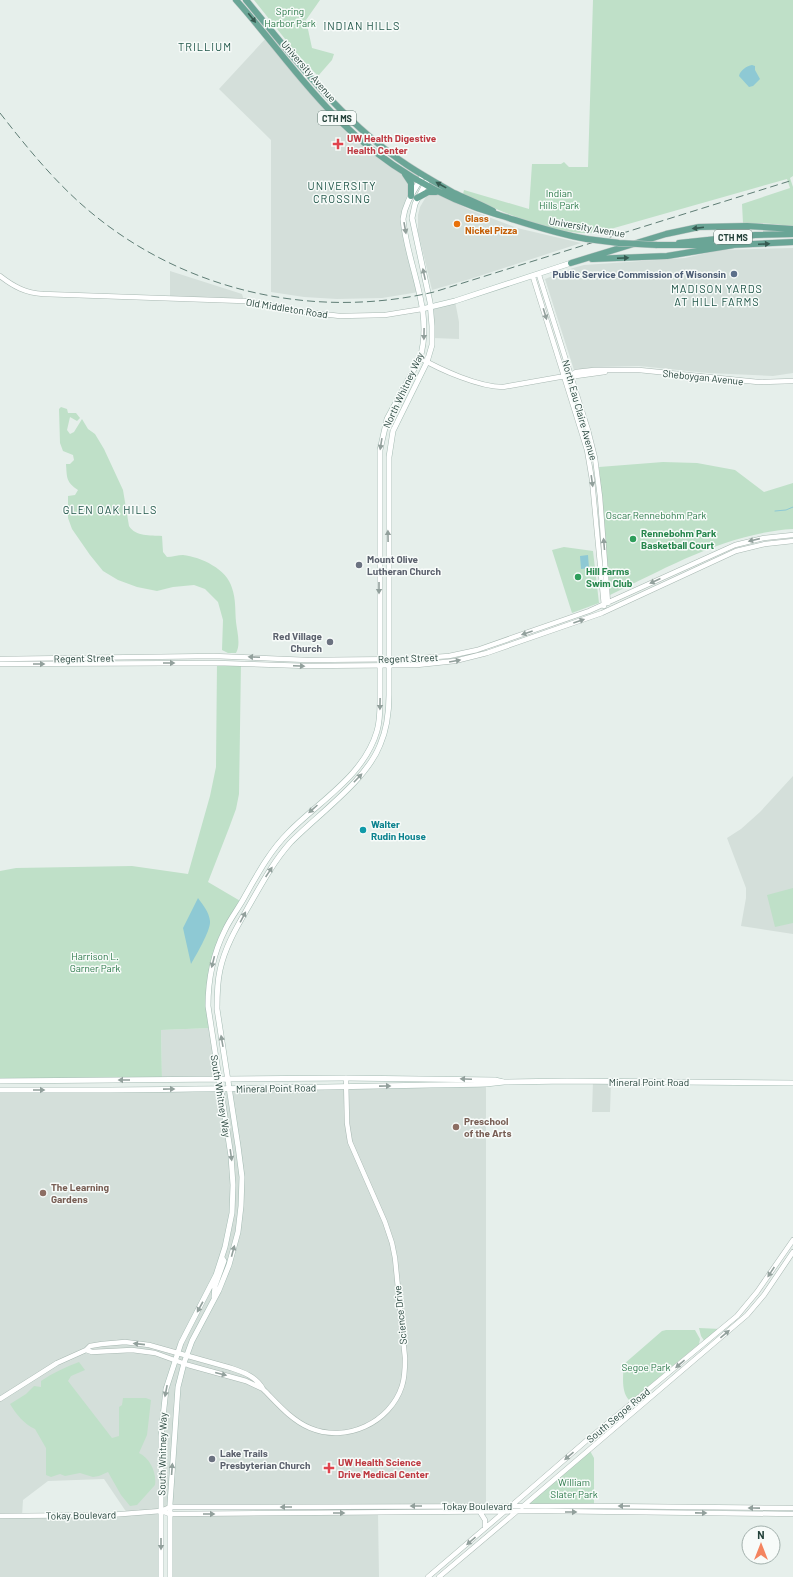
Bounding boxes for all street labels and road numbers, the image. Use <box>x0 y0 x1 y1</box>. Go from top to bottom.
street label: University Avenue <box>279 38 339 104</box>
road number: CTH MS <box>318 111 356 125</box>
street label: University Avenue <box>548 214 626 240</box>
road number: CTH MS <box>714 230 752 244</box>
street label: Old Middleton Road <box>245 296 329 320</box>
street label: North Whitney Way <box>380 350 426 430</box>
street label: North Eau Claire Avenue <box>560 358 600 462</box>
street label: Sheboygan Avenue <box>662 367 744 387</box>
street label: Regent Street <box>54 651 115 665</box>
street label: Regent Street <box>378 651 439 665</box>
street label: South Whitney Way <box>209 1054 233 1138</box>
street label: Mineral Point Road <box>609 1076 689 1088</box>
street label: Mineral Point Road <box>236 1081 316 1095</box>
street label: Science Drive <box>391 1285 409 1345</box>
street label: South Segoe Road <box>584 1385 652 1445</box>
street label: South Whitney Way <box>155 1412 169 1496</box>
street label: Tokay Boulevard <box>442 1500 512 1512</box>
street label: Tokay Boulevard <box>46 1508 116 1522</box>

